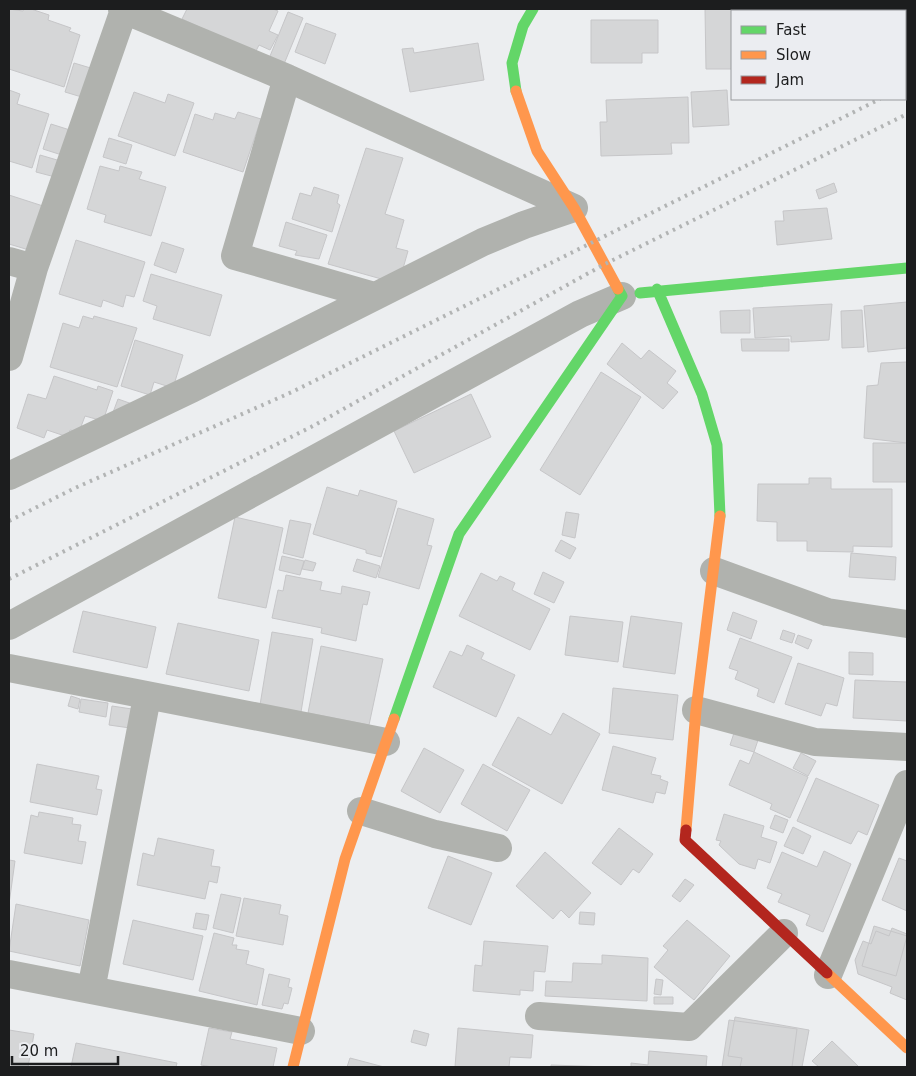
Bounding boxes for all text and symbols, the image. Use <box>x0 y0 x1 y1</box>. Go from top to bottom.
legend <box>731 10 906 100</box>
text: Fast <box>776 21 806 39</box>
text: Slow <box>776 46 811 64</box>
text: Jam <box>775 71 804 89</box>
scale bar <box>12 1034 119 1066</box>
text: 20 m <box>20 1042 58 1060</box>

